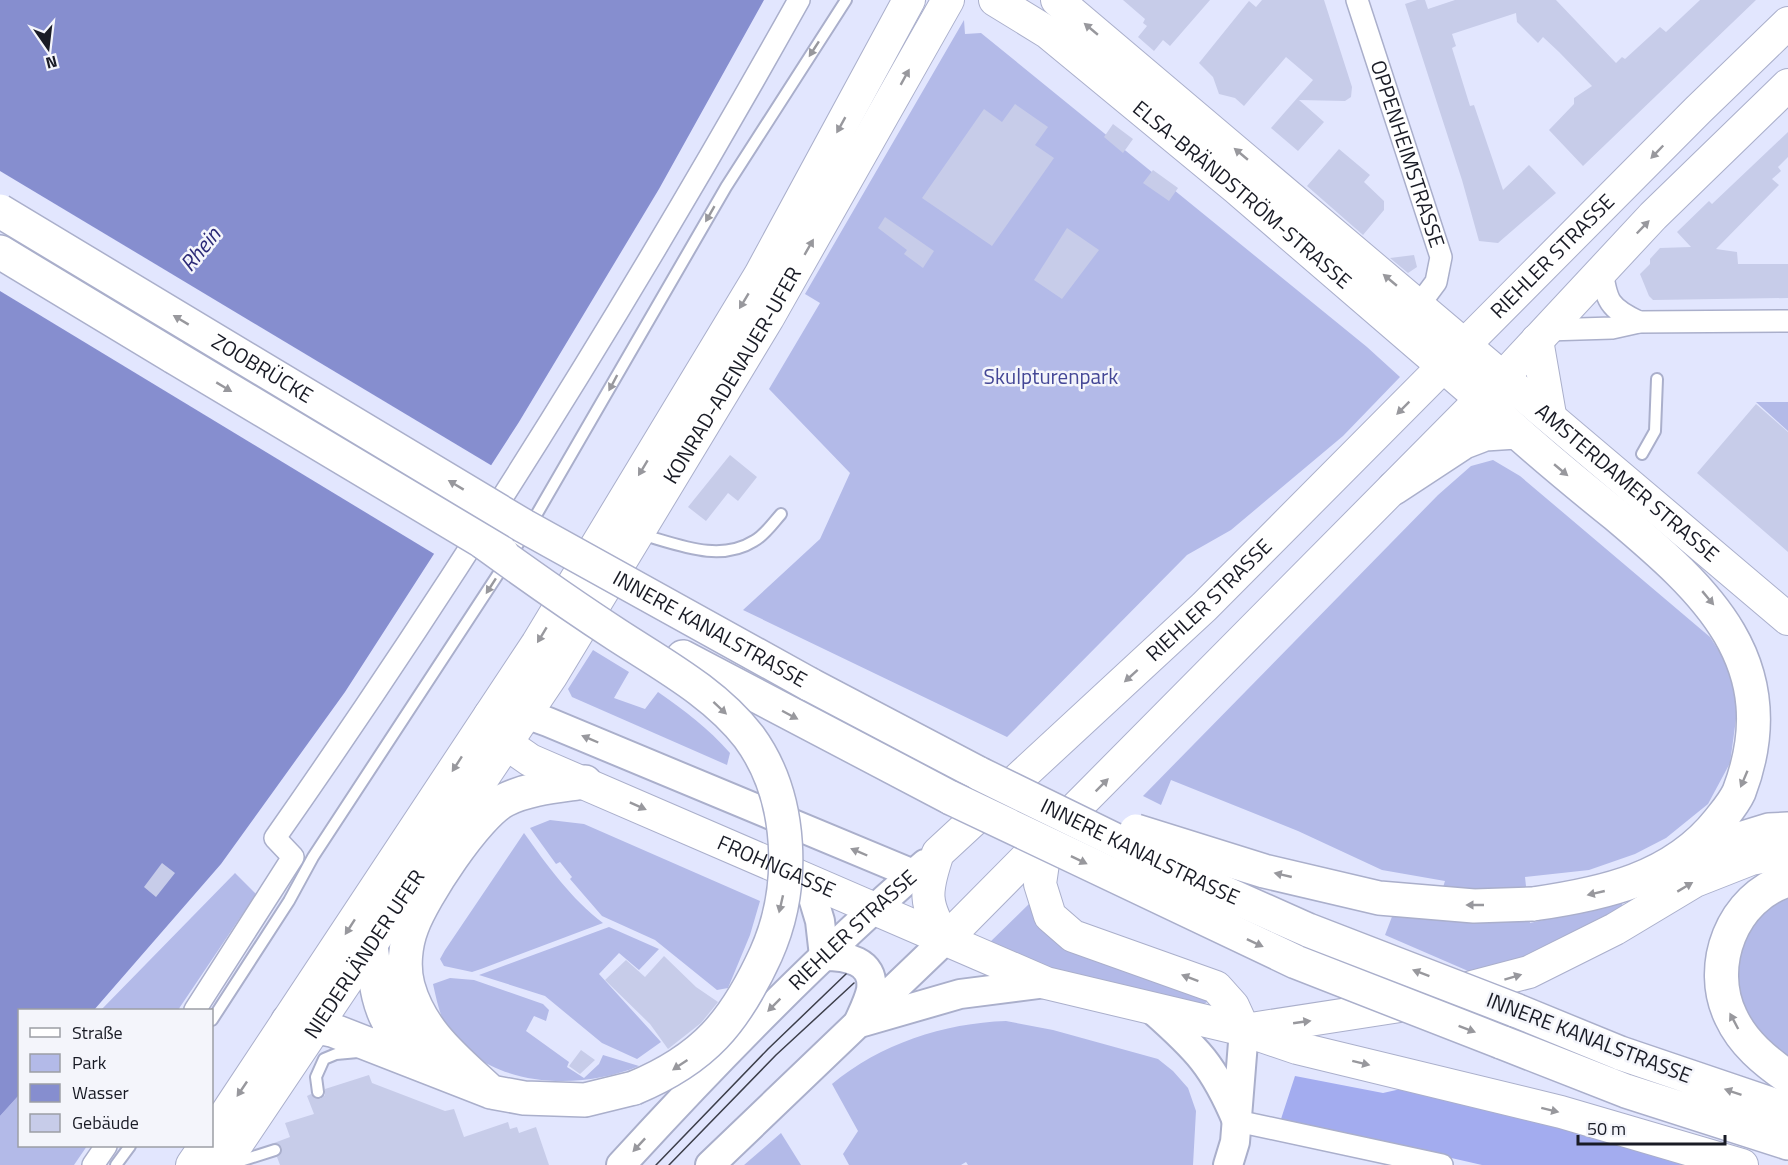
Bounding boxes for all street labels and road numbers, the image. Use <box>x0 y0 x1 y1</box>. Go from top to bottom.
street label: OPPENHEIMSTRASSE <box>1363 56 1454 251</box>
street label: ELSA-BRÄNDSTRÖM-STRASSE <box>1126 92 1359 296</box>
street label: RIEHLER STRASSE <box>1482 186 1621 326</box>
street label: KONRAD-ADENAUER-UFER <box>654 260 809 490</box>
street label: ZOOBRÜCKE <box>206 325 320 411</box>
street label: AMSTERDAMER STRASSE <box>1529 395 1727 569</box>
street label: RIEHLER STRASSE <box>1138 530 1279 668</box>
street label: INNERE KANALSTRASSE <box>607 561 813 695</box>
street label: INNERE KANALSTRASSE <box>1036 789 1245 913</box>
street label: FROHNGASSE <box>713 826 841 905</box>
street label: RIEHLER STRASSE <box>780 861 923 997</box>
street label: NIEDERLÄNDER UFER <box>295 863 432 1045</box>
street label: INNERE KANALSTRASSE <box>1482 983 1697 1091</box>

